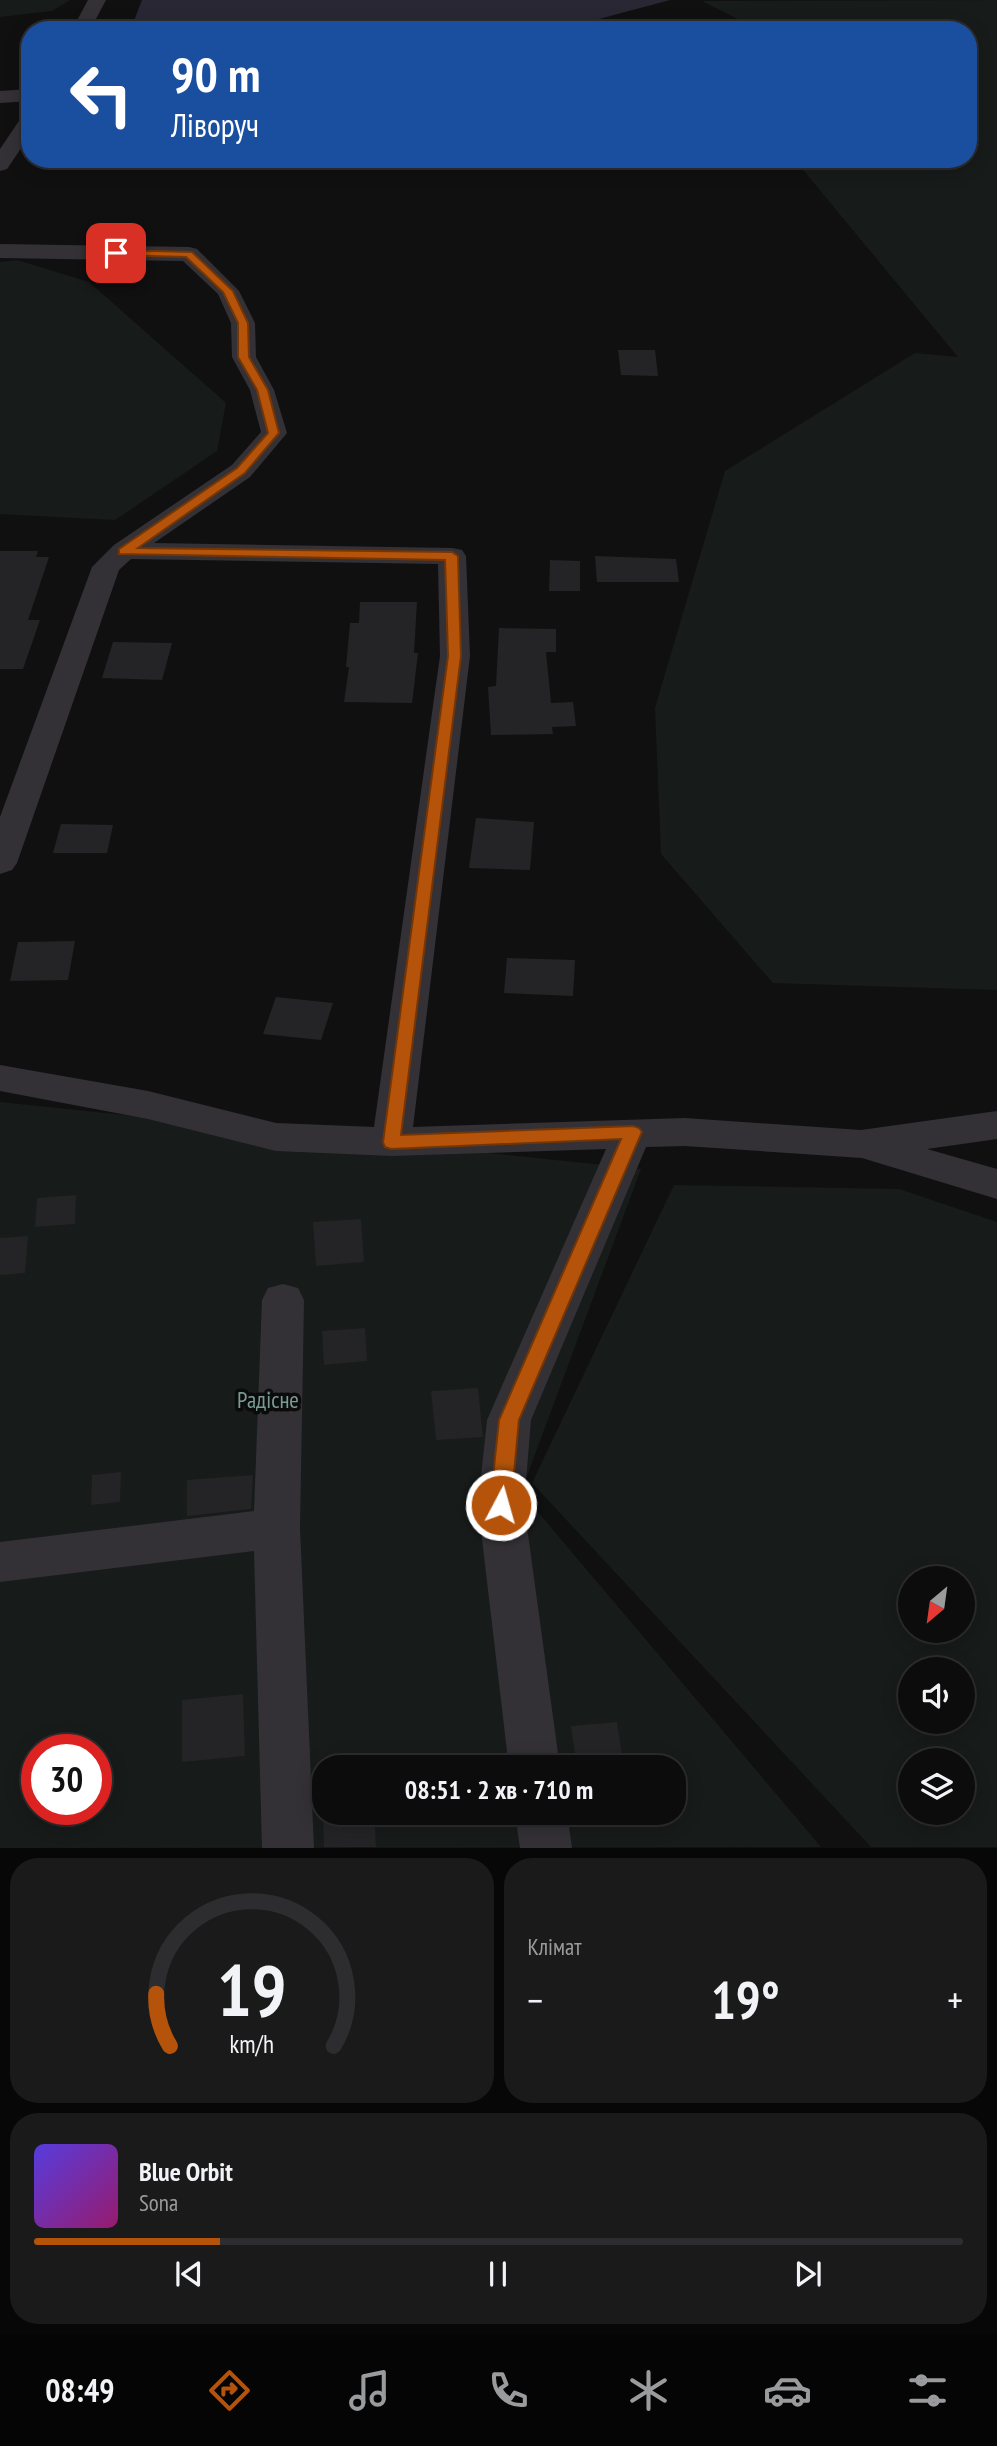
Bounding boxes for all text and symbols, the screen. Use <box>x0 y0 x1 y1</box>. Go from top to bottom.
text: 90 m <box>171 42 260 106</box>
icon: left <box>56 49 147 140</box>
text: Ліворуч <box>171 104 259 146</box>
pin <box>86 223 146 283</box>
icon: arrive <box>97 234 135 272</box>
park label: Радісне <box>237 1385 299 1414</box>
position arrow <box>464 1468 538 1542</box>
north arrow <box>898 1566 975 1643</box>
map controls <box>898 1566 975 1825</box>
button: sound <box>898 1657 975 1734</box>
speed limit sign: 30 <box>21 1734 112 1825</box>
button: layers <box>898 1748 975 1825</box>
text: 08:51 · 2 хв · 710 m <box>405 1773 593 1806</box>
text: Клімат <box>528 1932 582 1961</box>
text: 19 <box>217 1943 287 2037</box>
text: 19° <box>711 1966 780 2033</box>
text: − <box>528 1975 543 2024</box>
text: + <box>947 1975 963 2024</box>
text: km/h <box>230 2028 274 2060</box>
text: Blue Orbit <box>139 2155 233 2188</box>
text: Sona <box>139 2188 178 2217</box>
icon: previous <box>170 2255 208 2293</box>
icon: pause <box>479 2255 517 2293</box>
icon: next <box>789 2255 827 2293</box>
icon: directions <box>205 2366 254 2415</box>
icon: music <box>345 2366 394 2415</box>
icon: phone <box>484 2366 533 2415</box>
icon: climate <box>624 2366 673 2415</box>
icon: car <box>763 2366 812 2415</box>
icon: filters <box>903 2366 952 2415</box>
text: 08:49 <box>45 2369 114 2411</box>

